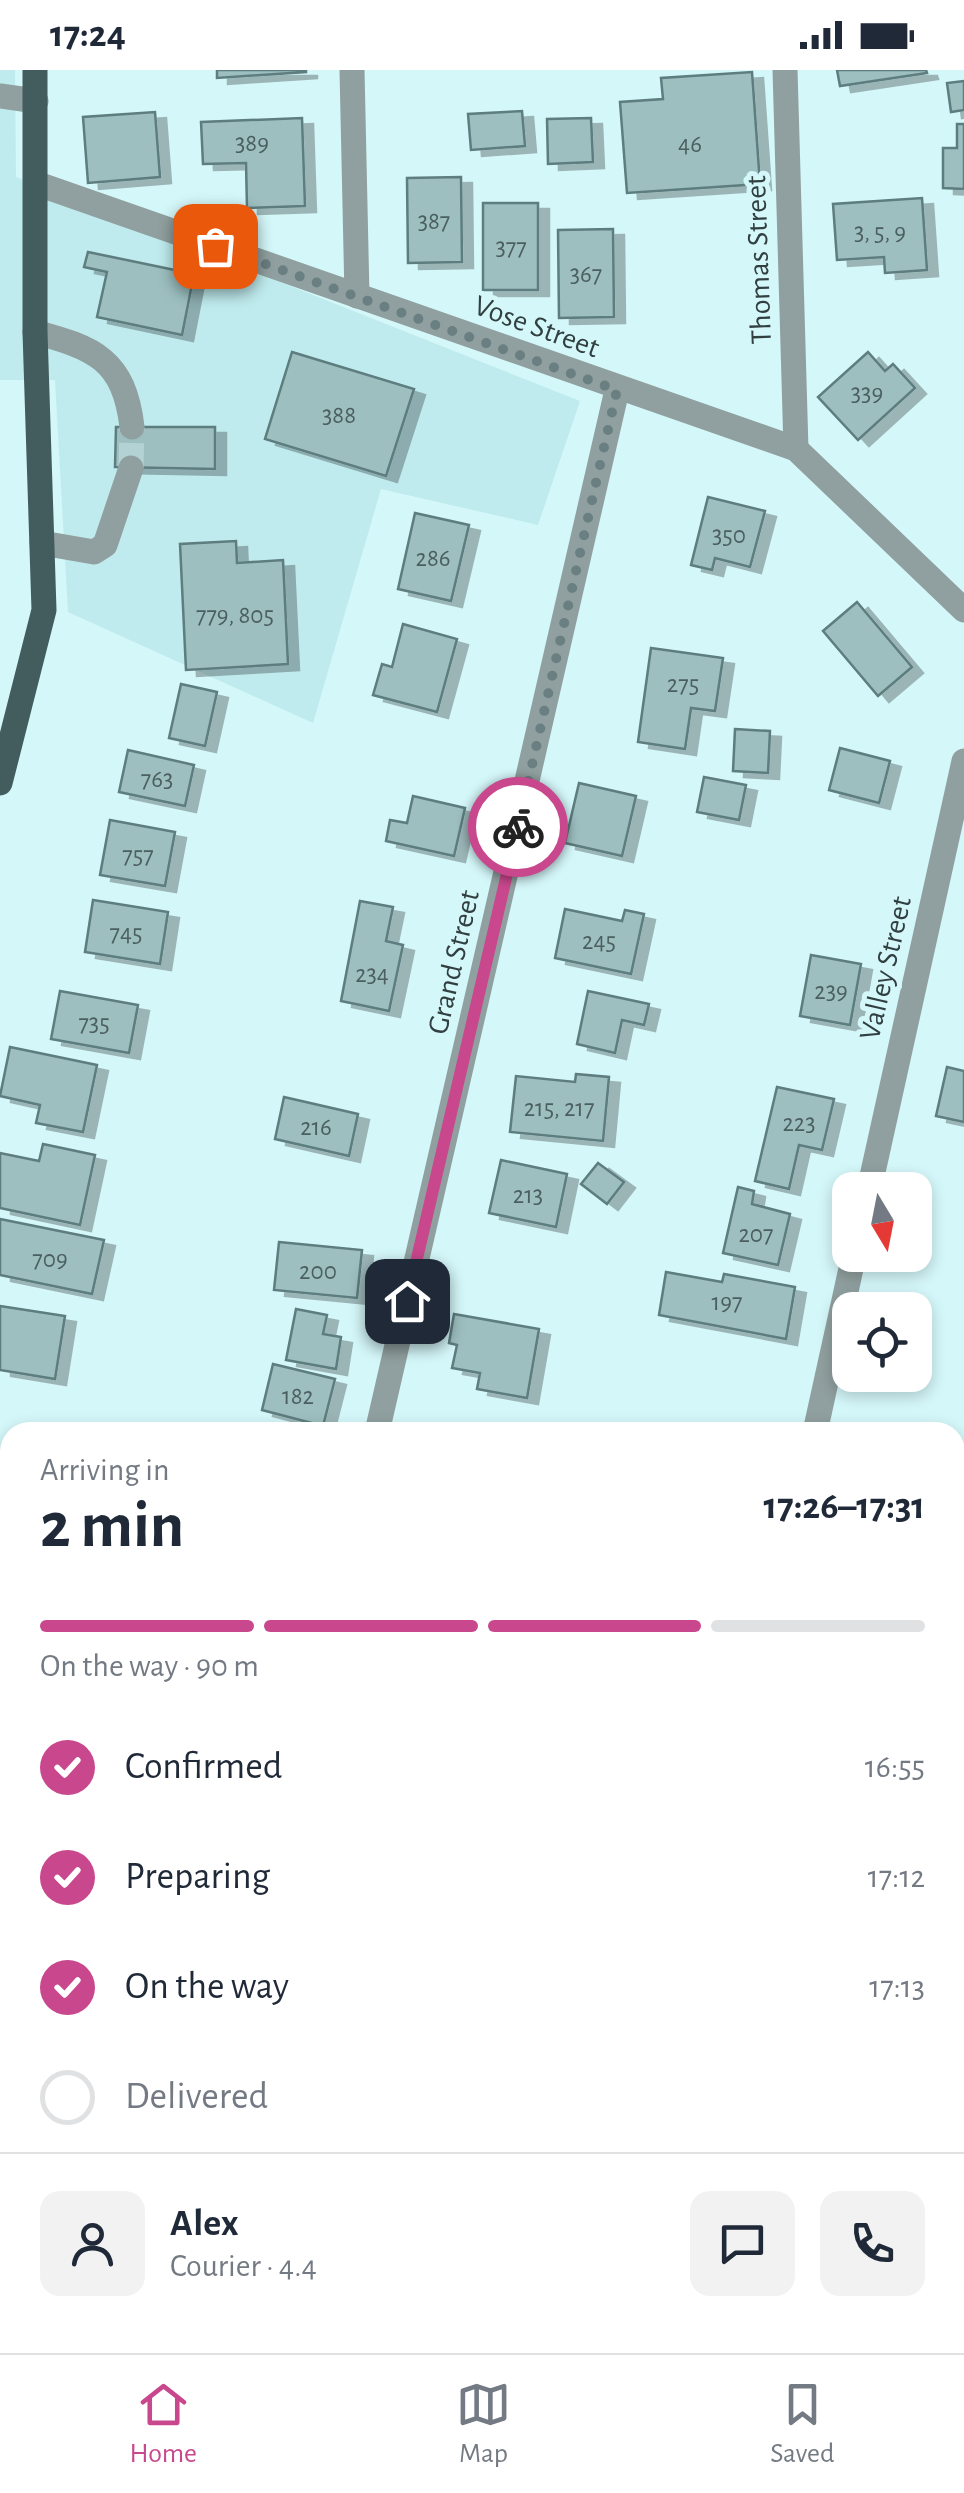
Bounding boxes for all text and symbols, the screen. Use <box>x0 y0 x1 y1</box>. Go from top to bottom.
text: 17:24 <box>50 16 126 54</box>
house number: 389 <box>235 131 269 156</box>
house number: 46 <box>678 132 702 157</box>
street label: Thomas Street <box>741 175 777 345</box>
pin <box>173 204 258 289</box>
house number: 387 <box>418 209 450 234</box>
icon: bag <box>188 219 243 274</box>
house number: 3, 5, 9 <box>854 220 906 245</box>
house number: 377 <box>495 235 527 260</box>
house number: 367 <box>570 262 602 287</box>
street label: Vose Street <box>470 290 604 364</box>
house number: 339 <box>851 381 883 406</box>
house number: 388 <box>322 403 356 428</box>
house number: 350 <box>712 523 746 548</box>
house number: 286 <box>416 546 450 571</box>
house number: 779, 805 <box>196 603 274 628</box>
house number: 275 <box>667 672 699 697</box>
house number: 763 <box>141 767 173 792</box>
courier <box>468 777 568 877</box>
icon: bike <box>491 800 546 855</box>
house number: 757 <box>122 843 154 868</box>
street label: Grand Street <box>423 887 485 1037</box>
street label: Valley Street <box>855 893 917 1043</box>
house number: 745 <box>110 921 142 946</box>
house number: 245 <box>582 929 616 954</box>
house number: 234 <box>355 962 389 987</box>
house number: 239 <box>814 979 848 1004</box>
house number: 735 <box>78 1011 110 1036</box>
house number: 215, 217 <box>524 1096 594 1121</box>
house number: 223 <box>782 1111 816 1136</box>
house number: 216 <box>300 1115 332 1140</box>
north arrow <box>832 1172 932 1272</box>
map controls <box>832 1172 932 1392</box>
house number: 213 <box>513 1183 543 1208</box>
house number: 207 <box>738 1222 774 1247</box>
house number: 709 <box>32 1247 68 1272</box>
house number: 200 <box>299 1259 337 1284</box>
pin <box>365 1259 450 1344</box>
icon: home <box>380 1274 435 1329</box>
house number: 197 <box>712 1290 742 1315</box>
button: locate <box>832 1292 932 1392</box>
house number: 182 <box>282 1384 314 1409</box>
text: Arriving in <box>40 1454 169 1486</box>
text: 17:26–17:31 <box>764 1488 925 1526</box>
text: 2 min <box>40 1494 184 1559</box>
text: On the way · 90 m <box>40 1650 259 1682</box>
icon: check <box>40 1740 95 1795</box>
text: Confirmed <box>125 1748 282 1786</box>
text: 16:55 <box>865 1751 925 1783</box>
icon: check <box>40 1850 95 1905</box>
text: Preparing <box>125 1858 270 1896</box>
text: 17:12 <box>868 1861 925 1893</box>
icon: check <box>40 1960 95 2015</box>
text: On the way <box>125 1968 289 2006</box>
text: 17:13 <box>869 1971 925 2003</box>
text: Delivered <box>125 2078 268 2116</box>
button: person <box>40 2191 145 2296</box>
button: chat <box>690 2191 795 2296</box>
button: phone <box>820 2191 925 2296</box>
text: Alex <box>170 2205 239 2243</box>
text: Courier · 4.4 <box>170 2250 317 2282</box>
tab: Home <box>130 2377 197 2471</box>
tab: Map <box>456 2377 511 2471</box>
tab: Saved <box>770 2377 834 2471</box>

